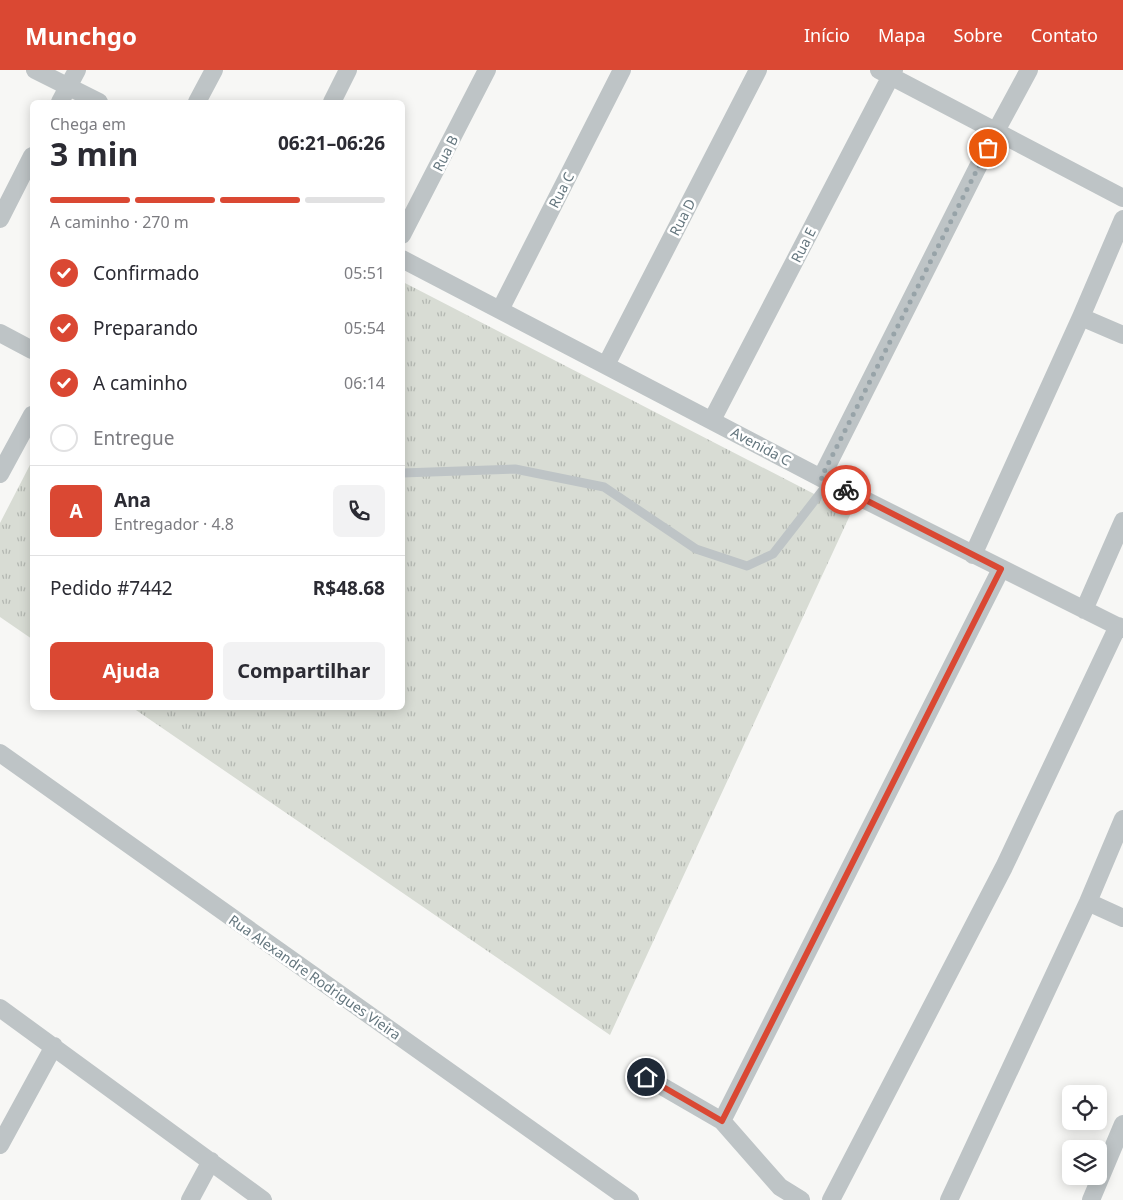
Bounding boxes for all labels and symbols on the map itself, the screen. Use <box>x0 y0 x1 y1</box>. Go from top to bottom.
pin <box>967 127 1009 169</box>
street label: Rua B <box>428 132 462 174</box>
street label: Rua C <box>544 169 578 211</box>
street label: Rua D <box>665 195 699 239</box>
street label: Rua E <box>786 224 820 266</box>
street label: Avenida C <box>728 422 794 470</box>
courier <box>821 465 871 515</box>
street label: Rua Alexandre Rodrigues Vieira <box>225 910 405 1044</box>
pin <box>625 1056 667 1098</box>

